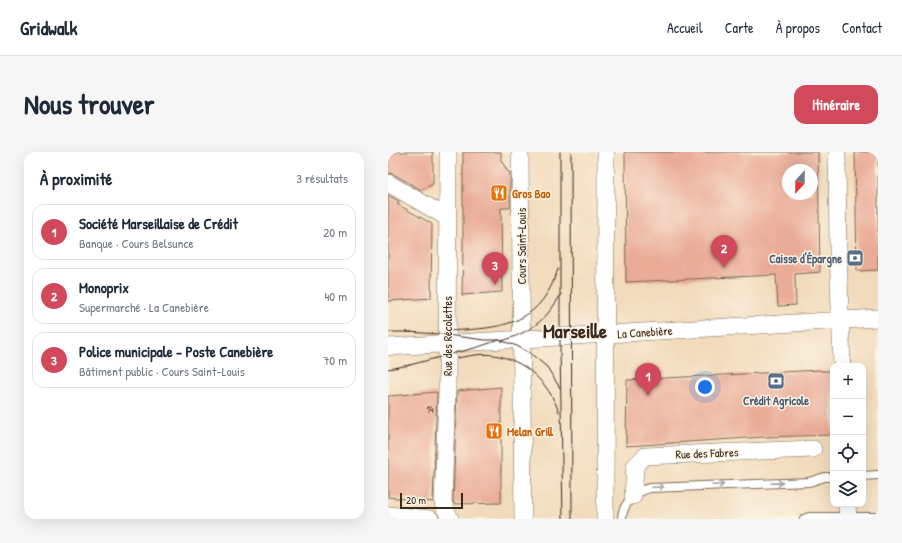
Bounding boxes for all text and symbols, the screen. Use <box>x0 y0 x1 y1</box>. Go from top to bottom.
text: Gridwalk <box>20 15 77 41</box>
text: Accueil <box>667 18 703 37</box>
text: Carte <box>725 18 754 37</box>
text: À propos <box>776 18 820 37</box>
text: Contact <box>842 18 882 37</box>
text: Nous trouver <box>24 85 155 123</box>
button: Itinéraire <box>794 85 878 124</box>
north arrow <box>782 164 818 200</box>
text: À proximité <box>40 167 112 190</box>
text: 3 résultats <box>296 169 348 187</box>
restaurant icon: Gros Bao <box>489 183 509 203</box>
place label: Gros Bao <box>512 185 550 202</box>
street label: Cours Saint-Louis <box>513 207 530 284</box>
text: Société Marseillaise de Crédit <box>79 213 238 234</box>
text: 1 <box>52 223 56 241</box>
text: 20 m <box>323 223 347 241</box>
text: Banque · Cours Belsunce <box>79 234 194 252</box>
pin: 2 <box>711 235 737 268</box>
bank icon: Caisse d'Épargne <box>845 248 865 268</box>
place label: Caisse d'Épargne <box>769 250 842 268</box>
pin: 3 <box>482 252 508 285</box>
text: Monoprix <box>79 277 129 298</box>
text: 2 <box>51 287 57 305</box>
text: 40 m <box>324 287 347 305</box>
street label: Rue des Récolettes <box>439 296 456 376</box>
text: Supermarché · La Canebière <box>79 298 209 316</box>
district label: Marseille <box>543 317 607 344</box>
street label: La Canebière <box>617 322 673 342</box>
text: Police municipale - Poste Canebière <box>79 341 273 362</box>
text: 3 <box>51 351 57 369</box>
text: 70 m <box>323 351 347 369</box>
text: Bâtiment public · Cours Saint-Louis <box>79 362 245 380</box>
pin: 1 <box>635 363 661 396</box>
map controls <box>830 363 866 507</box>
button: + <box>830 363 866 399</box>
bank icon: Crédit Agricole <box>766 371 786 391</box>
your location <box>695 377 715 397</box>
place label: Crédit Agricole <box>743 392 809 410</box>
button: − <box>830 399 866 435</box>
house number: 14 <box>426 403 434 416</box>
restaurant icon: Melan Grill <box>484 421 504 441</box>
place label: Melan Grill <box>507 423 554 440</box>
button: locate <box>830 435 866 471</box>
street label: Rue des Fabres <box>675 443 739 463</box>
button: layers <box>830 471 866 507</box>
one-way arrow <box>770 479 783 486</box>
one-way arrow <box>711 481 724 489</box>
one-way arrow <box>651 484 664 491</box>
scale bar <box>400 491 463 510</box>
text: 20 m <box>406 493 426 507</box>

